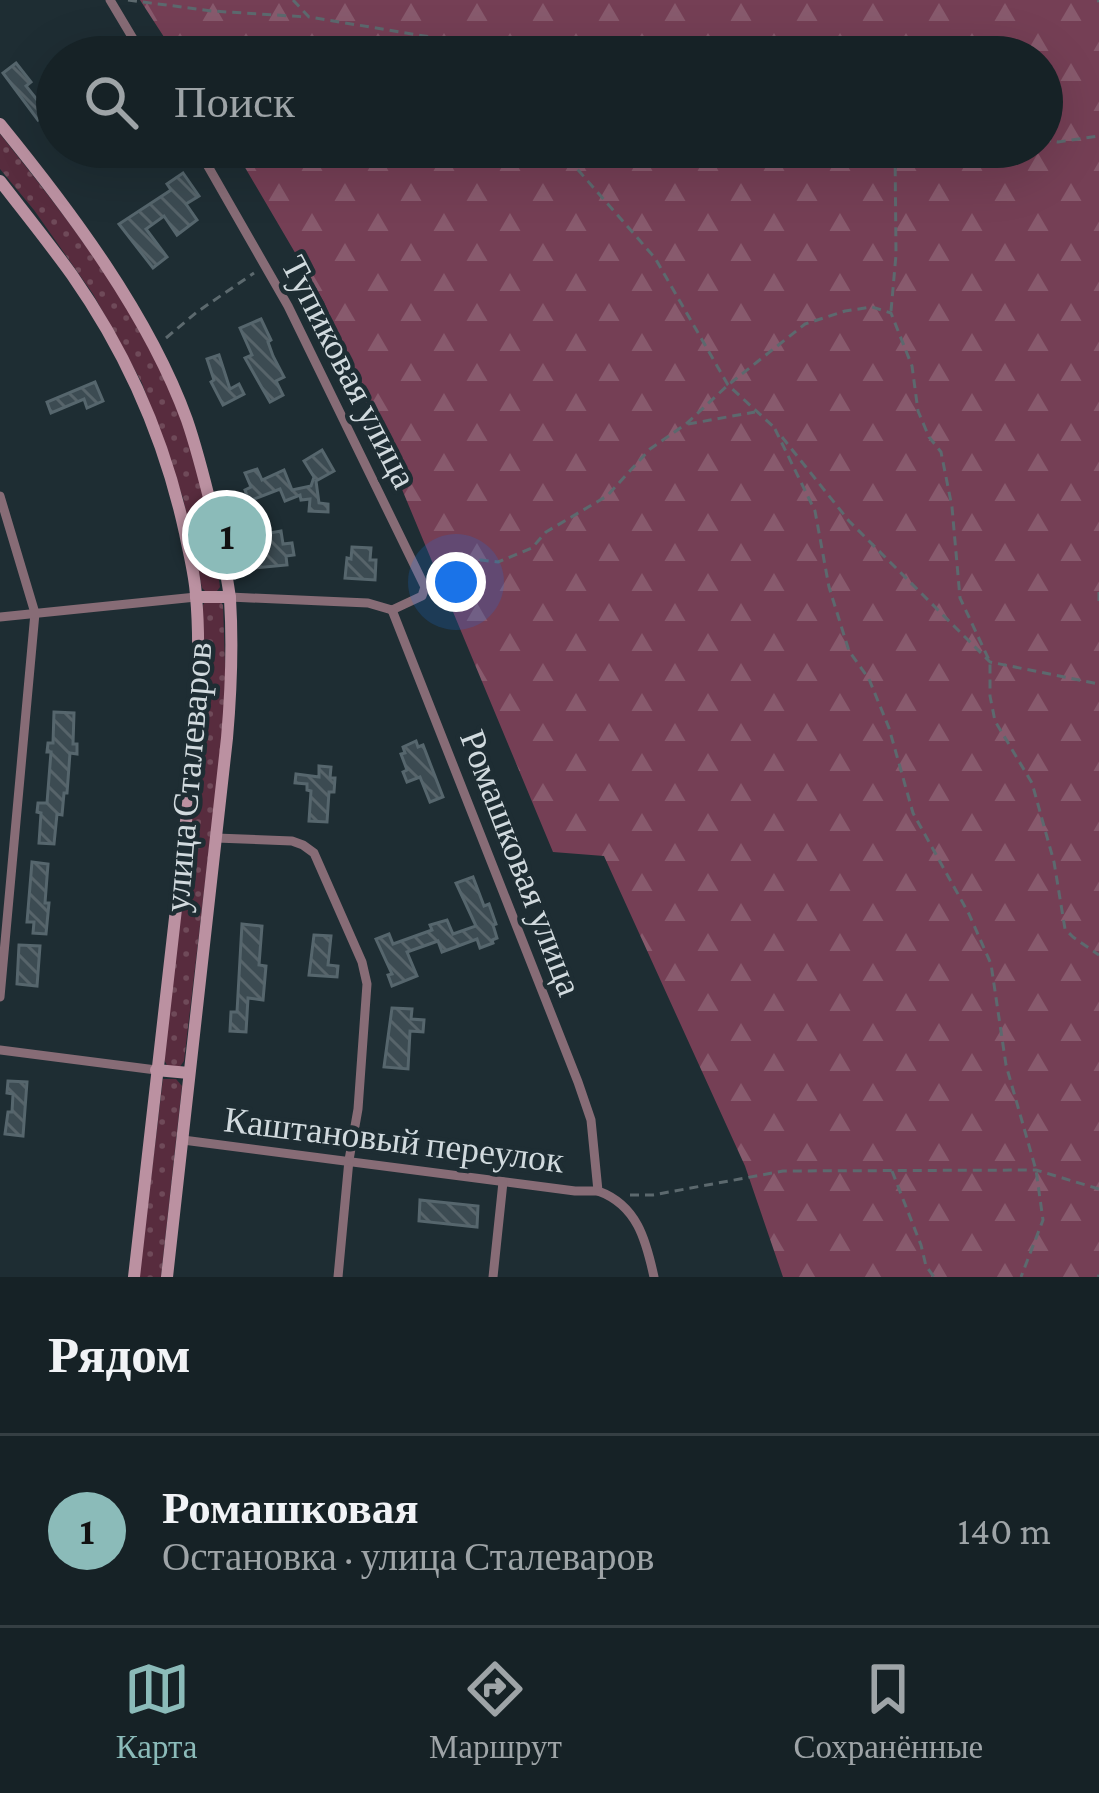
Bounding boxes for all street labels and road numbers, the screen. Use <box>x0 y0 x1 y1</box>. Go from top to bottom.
street label: Тупиковая улица <box>273 249 425 495</box>
street label: улица Сталеваров <box>156 640 220 914</box>
street label: Ромашковая улица <box>452 725 590 1001</box>
street label: Каштановый переулок <box>222 1099 567 1181</box>

